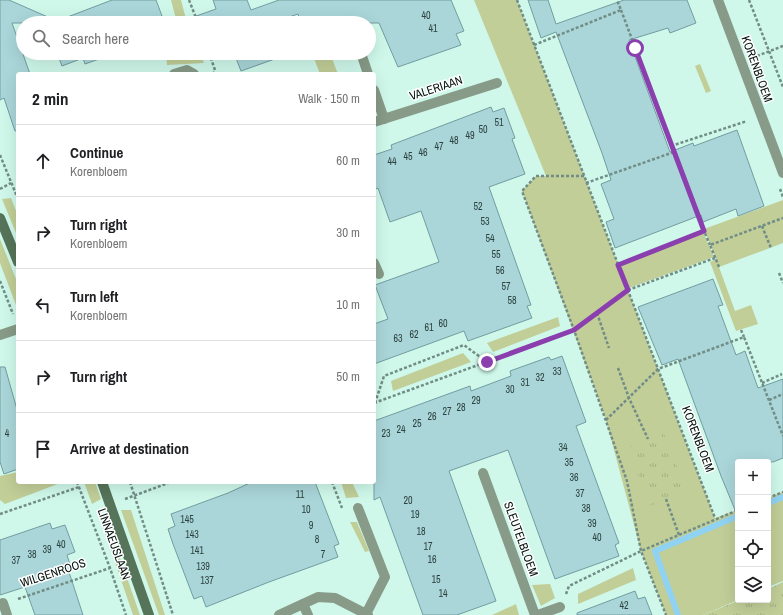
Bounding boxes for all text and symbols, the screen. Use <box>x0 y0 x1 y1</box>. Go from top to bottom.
house number: 40 <box>421 9 431 22</box>
search box <box>16 16 376 60</box>
house number: 41 <box>428 22 438 35</box>
icon: search <box>30 27 52 49</box>
text: Search here <box>62 28 129 49</box>
street label: KORENBLOEM <box>738 34 776 104</box>
route start <box>626 39 644 57</box>
street label: VALERIAAN <box>408 72 464 104</box>
text: 2 min <box>32 87 68 110</box>
text: Walk · 150 m <box>298 90 360 107</box>
house number: 51 <box>494 116 504 129</box>
house number: 50 <box>478 123 488 136</box>
house number: 49 <box>465 129 475 142</box>
house number: 48 <box>449 134 459 147</box>
house number: 47 <box>434 140 444 153</box>
text: Continue <box>70 142 123 163</box>
house number: 46 <box>418 146 428 159</box>
icon: ahead <box>32 150 54 172</box>
house number: 45 <box>403 150 413 163</box>
text: 60 m <box>336 152 360 169</box>
house number: 44 <box>387 155 397 168</box>
text: Korenbloem <box>70 163 127 180</box>
house number: 52 <box>473 200 483 213</box>
text: Turn right <box>70 214 127 235</box>
house number: 53 <box>480 215 490 228</box>
icon: right <box>32 222 54 244</box>
text: 30 m <box>336 224 360 241</box>
house number: 54 <box>485 232 495 245</box>
text: Korenbloem <box>70 235 127 252</box>
house number: 55 <box>491 248 501 261</box>
house number: 56 <box>495 264 505 277</box>
house number: 57 <box>501 280 511 293</box>
text: Turn left <box>70 286 118 307</box>
icon: left <box>32 294 54 316</box>
house number: 58 <box>507 294 517 307</box>
text: 10 m <box>336 296 360 313</box>
text: Korenbloem <box>70 307 127 324</box>
house number: 60 <box>438 317 448 330</box>
house number: 61 <box>424 321 434 334</box>
house number: 62 <box>409 328 419 341</box>
house number: 63 <box>393 332 403 345</box>
route end <box>478 353 496 371</box>
house number: 33 <box>552 365 562 378</box>
icon: right <box>32 366 54 388</box>
text: Turn right <box>70 366 127 387</box>
text: 50 m <box>336 368 360 385</box>
house number: 32 <box>535 371 545 384</box>
house number: 31 <box>520 376 530 389</box>
house number: 30 <box>505 383 515 396</box>
house number: 29 <box>471 394 481 407</box>
house number: 28 <box>456 401 466 414</box>
street label: KORENBLOEM <box>678 404 718 474</box>
house number: 27 <box>442 405 452 418</box>
house number: 26 <box>427 410 437 423</box>
house number: 25 <box>412 417 422 430</box>
house number: 24 <box>396 423 406 436</box>
house number: 4 <box>5 427 10 440</box>
house number: 23 <box>381 427 391 440</box>
icon: arrive <box>32 438 54 460</box>
text: Arrive at destination <box>70 438 189 459</box>
house number: 34 <box>558 441 568 454</box>
house number: 35 <box>564 456 574 469</box>
map controls <box>735 459 771 603</box>
button: + <box>735 459 771 495</box>
house number: 36 <box>569 471 579 484</box>
house number: 37 <box>575 487 585 500</box>
house number: 11 <box>296 488 305 501</box>
house number: 20 <box>403 494 413 507</box>
button: − <box>735 495 771 531</box>
street label: SLEUTELBLOEM <box>500 500 542 578</box>
house number: 38 <box>581 502 591 515</box>
house number: 10 <box>301 503 311 516</box>
street label: LINNAEUSLAAN <box>94 506 134 582</box>
house number: 19 <box>410 508 420 521</box>
house number: 145 <box>180 513 194 526</box>
house number: 39 <box>587 517 597 530</box>
house number: 9 <box>309 519 314 532</box>
house number: 18 <box>416 525 426 538</box>
house number: 143 <box>185 528 199 541</box>
house number: 40 <box>592 531 602 544</box>
button: locate <box>735 531 771 567</box>
house number: 8 <box>315 533 320 546</box>
house number: 40 <box>56 538 66 551</box>
house number: 17 <box>423 540 433 553</box>
house number: 39 <box>42 543 52 556</box>
house number: 141 <box>190 544 204 557</box>
house number: 38 <box>27 548 37 561</box>
house number: 7 <box>321 548 326 561</box>
house number: 16 <box>427 553 437 566</box>
house number: 37 <box>11 554 21 567</box>
street label: WILGENROOS <box>18 555 88 591</box>
house number: 139 <box>196 560 210 573</box>
button: layers <box>735 567 771 603</box>
house number: 15 <box>431 573 441 586</box>
house number: 137 <box>200 574 214 587</box>
house number: 14 <box>438 587 448 600</box>
house number: 42 <box>619 599 629 612</box>

